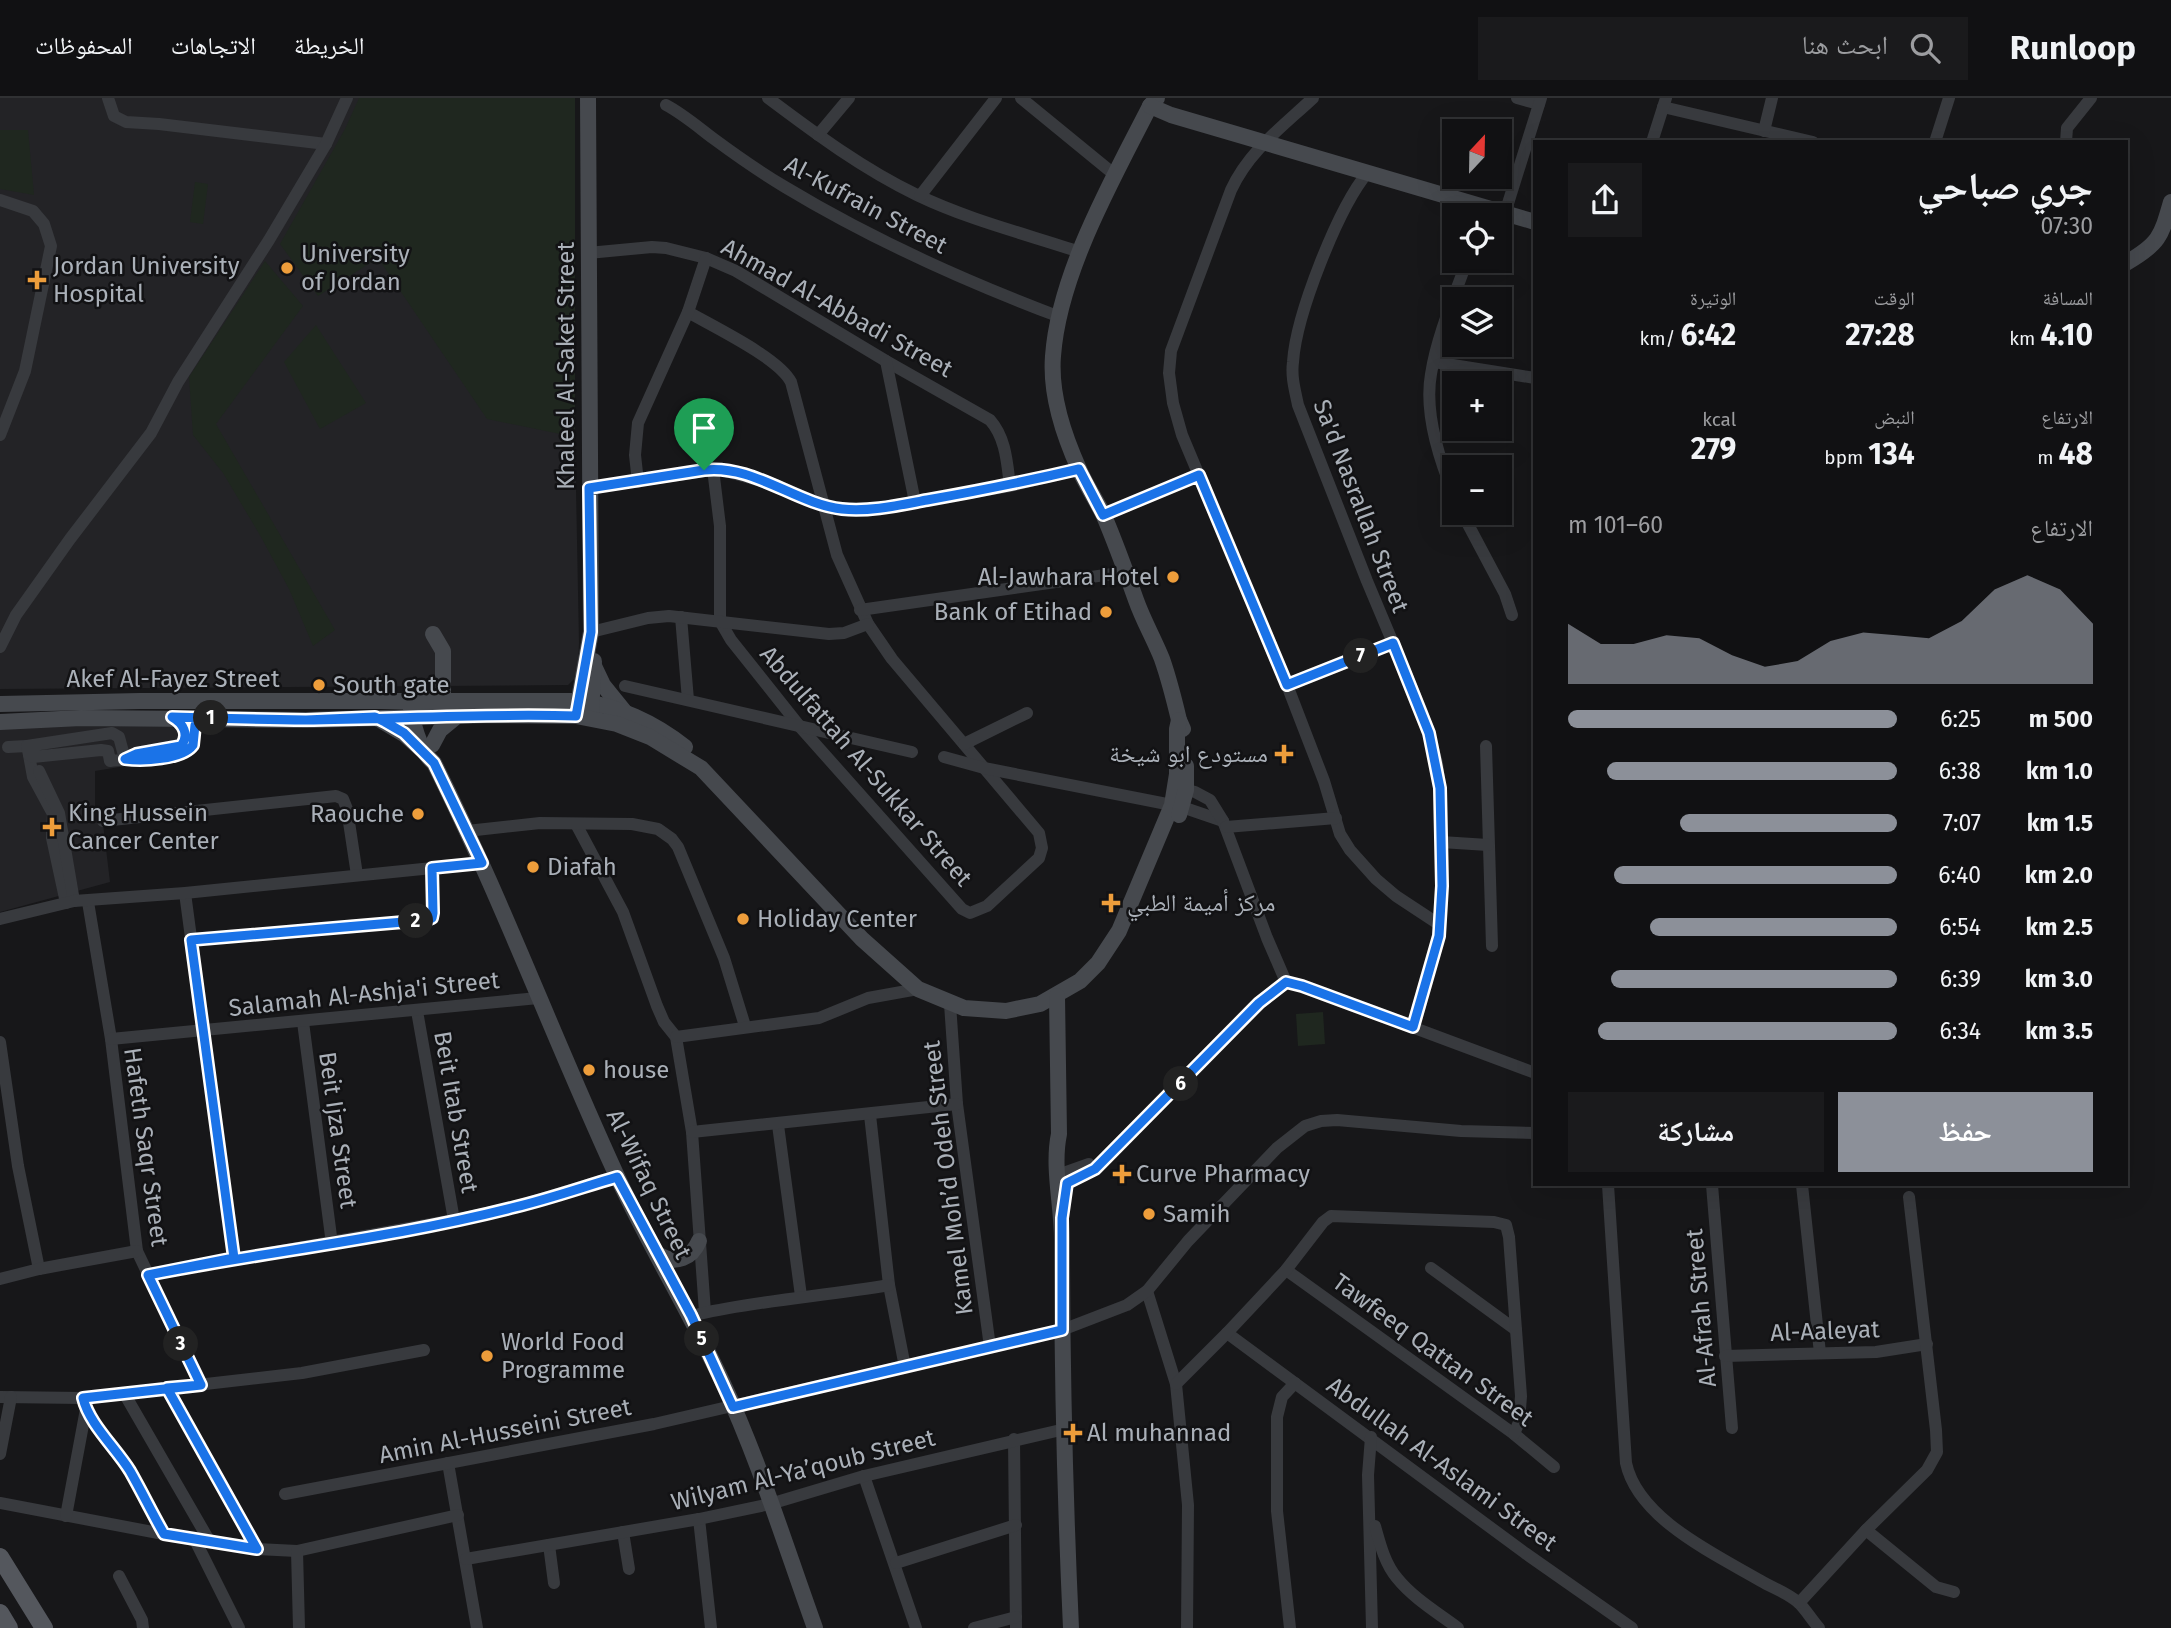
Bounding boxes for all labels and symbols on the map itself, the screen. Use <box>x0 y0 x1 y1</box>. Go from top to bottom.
north arrow <box>1442 119 1512 189</box>
street label: Al-Kufrain Street <box>780 150 952 260</box>
street label: Ahmad Al-Abbadi Street <box>717 233 958 383</box>
place label: University of Jordan <box>301 240 410 296</box>
street label: Khaleel Al-Saket Street <box>552 242 580 490</box>
place label: Jordan University Hospital <box>53 252 240 308</box>
marker: University of Jordan <box>279 260 295 276</box>
marker: Jordan University Hospital <box>27 270 47 290</box>
street label: Sa'd Nasrallah Street <box>1307 396 1415 617</box>
pin <box>674 398 734 470</box>
place label: Al-Jawhara Hotel <box>978 563 1159 591</box>
marker: Al-Jawhara Hotel <box>1165 569 1181 585</box>
place label: Bank of Etihad <box>934 598 1092 626</box>
marker: Bank of Etihad <box>1098 604 1114 620</box>
pin: 7 <box>1344 638 1378 674</box>
street label: Abdulfattah Al-Sukkar Street <box>754 640 978 892</box>
street label: Akef Al-Fayez Street <box>66 665 280 693</box>
place label: South gate <box>333 671 450 699</box>
marker: South gate <box>311 677 327 693</box>
pin: 1 <box>194 700 228 736</box>
place label: مستودع ابو شيخة <box>1109 740 1268 769</box>
marker: مستودع ابو شيخة <box>1274 744 1294 764</box>
place label: King Hussein Cancer Center <box>68 799 220 855</box>
place label: Raouche <box>310 800 404 828</box>
marker: Raouche <box>410 806 426 822</box>
marker: King Hussein Cancer Center <box>42 817 62 837</box>
place label: Diafah <box>547 853 617 881</box>
marker: Diafah <box>525 859 541 875</box>
place label: مركز أميمة الطبي <box>1127 889 1275 922</box>
marker: مركز أميمة الطبي <box>1101 893 1121 913</box>
pin: 2 <box>398 904 434 938</box>
place label: Holiday Center <box>757 905 918 933</box>
marker: Holiday Center <box>735 911 751 927</box>
street label: Salamah Al-Ashja'i Street <box>227 966 501 1022</box>
street label: Beit Itab Street <box>428 1029 484 1195</box>
street label: Kamel Moh’d Odeh Street <box>917 1039 979 1317</box>
street label: Hafeth Saqr Street <box>118 1046 174 1249</box>
street label: Beit Ijza Street <box>313 1050 363 1210</box>
place label: house <box>603 1056 669 1084</box>
marker: house <box>581 1062 597 1078</box>
pin: 6 <box>1164 1066 1198 1102</box>
street label: Al-Wifaq Street <box>601 1105 698 1264</box>
place label: Curve Pharmacy <box>1136 1160 1310 1188</box>
marker: Curve Pharmacy <box>1114 1166 1130 1182</box>
place label: Samih <box>1163 1200 1231 1228</box>
marker: Samih <box>1141 1206 1157 1222</box>
street label: Al-Afrah Street <box>1680 1227 1722 1388</box>
street label: Tawfeeq Qattan Street <box>1327 1268 1539 1432</box>
street label: Al-Aaleyat <box>1770 1315 1881 1347</box>
pin: 5 <box>684 1322 720 1356</box>
pin: 3 <box>164 1326 198 1362</box>
place label: World Food Programme <box>501 1328 625 1384</box>
marker: World Food Programme <box>479 1348 495 1364</box>
street label: Abdullah Al-Aslami Street <box>1322 1371 1563 1557</box>
street label: Amin Al-Husseini Street <box>377 1393 634 1469</box>
place label: Al muhannad <box>1087 1419 1231 1447</box>
street label: Wilyam Al-Ya’qoub Street <box>668 1424 938 1516</box>
marker: Al muhannad <box>1065 1425 1081 1441</box>

